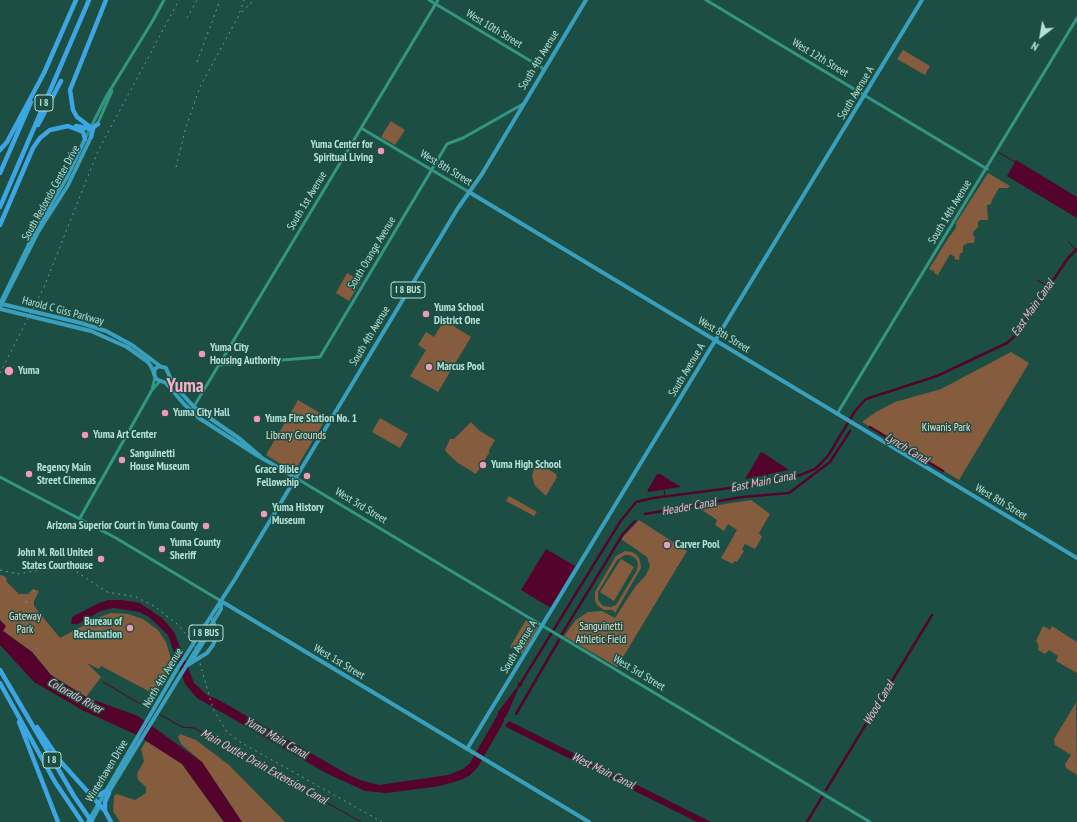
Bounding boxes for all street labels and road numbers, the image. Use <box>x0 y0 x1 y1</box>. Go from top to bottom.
street label: West 10th Street <box>463 7 525 51</box>
street label: South 4th Avenue <box>516 28 562 92</box>
street label: West 12th Street <box>789 36 851 80</box>
street label: South Avenue A <box>835 64 877 122</box>
road number: I 8 <box>35 95 53 111</box>
street label: South Redondo Center Drive <box>19 143 83 243</box>
street label: West 8th Street <box>418 147 474 189</box>
street label: South 1st Avenue <box>284 169 330 233</box>
street label: South 14th Avenue <box>926 178 974 246</box>
street label: South Orange Avenue <box>345 214 399 292</box>
road number: I 8 BUS <box>391 282 425 298</box>
street label: Harold C Giss Parkway <box>21 294 105 328</box>
street label: South 4th Avenue <box>347 304 393 368</box>
street label: West 8th Street <box>696 314 752 356</box>
street label: South Avenue A <box>666 341 708 399</box>
street label: West 8th Street <box>973 481 1029 523</box>
street label: West 3rd Street <box>333 485 389 527</box>
street label: South Avenue A <box>498 618 540 676</box>
road number: I 8 BUS <box>189 625 223 641</box>
street label: West 1st Street <box>311 642 367 682</box>
street label: North 4th Avenue <box>140 646 186 710</box>
street label: West 3rd Street <box>611 652 667 694</box>
street label: Winterhaven Drive <box>83 737 131 805</box>
road number: I 8 <box>43 752 61 768</box>

